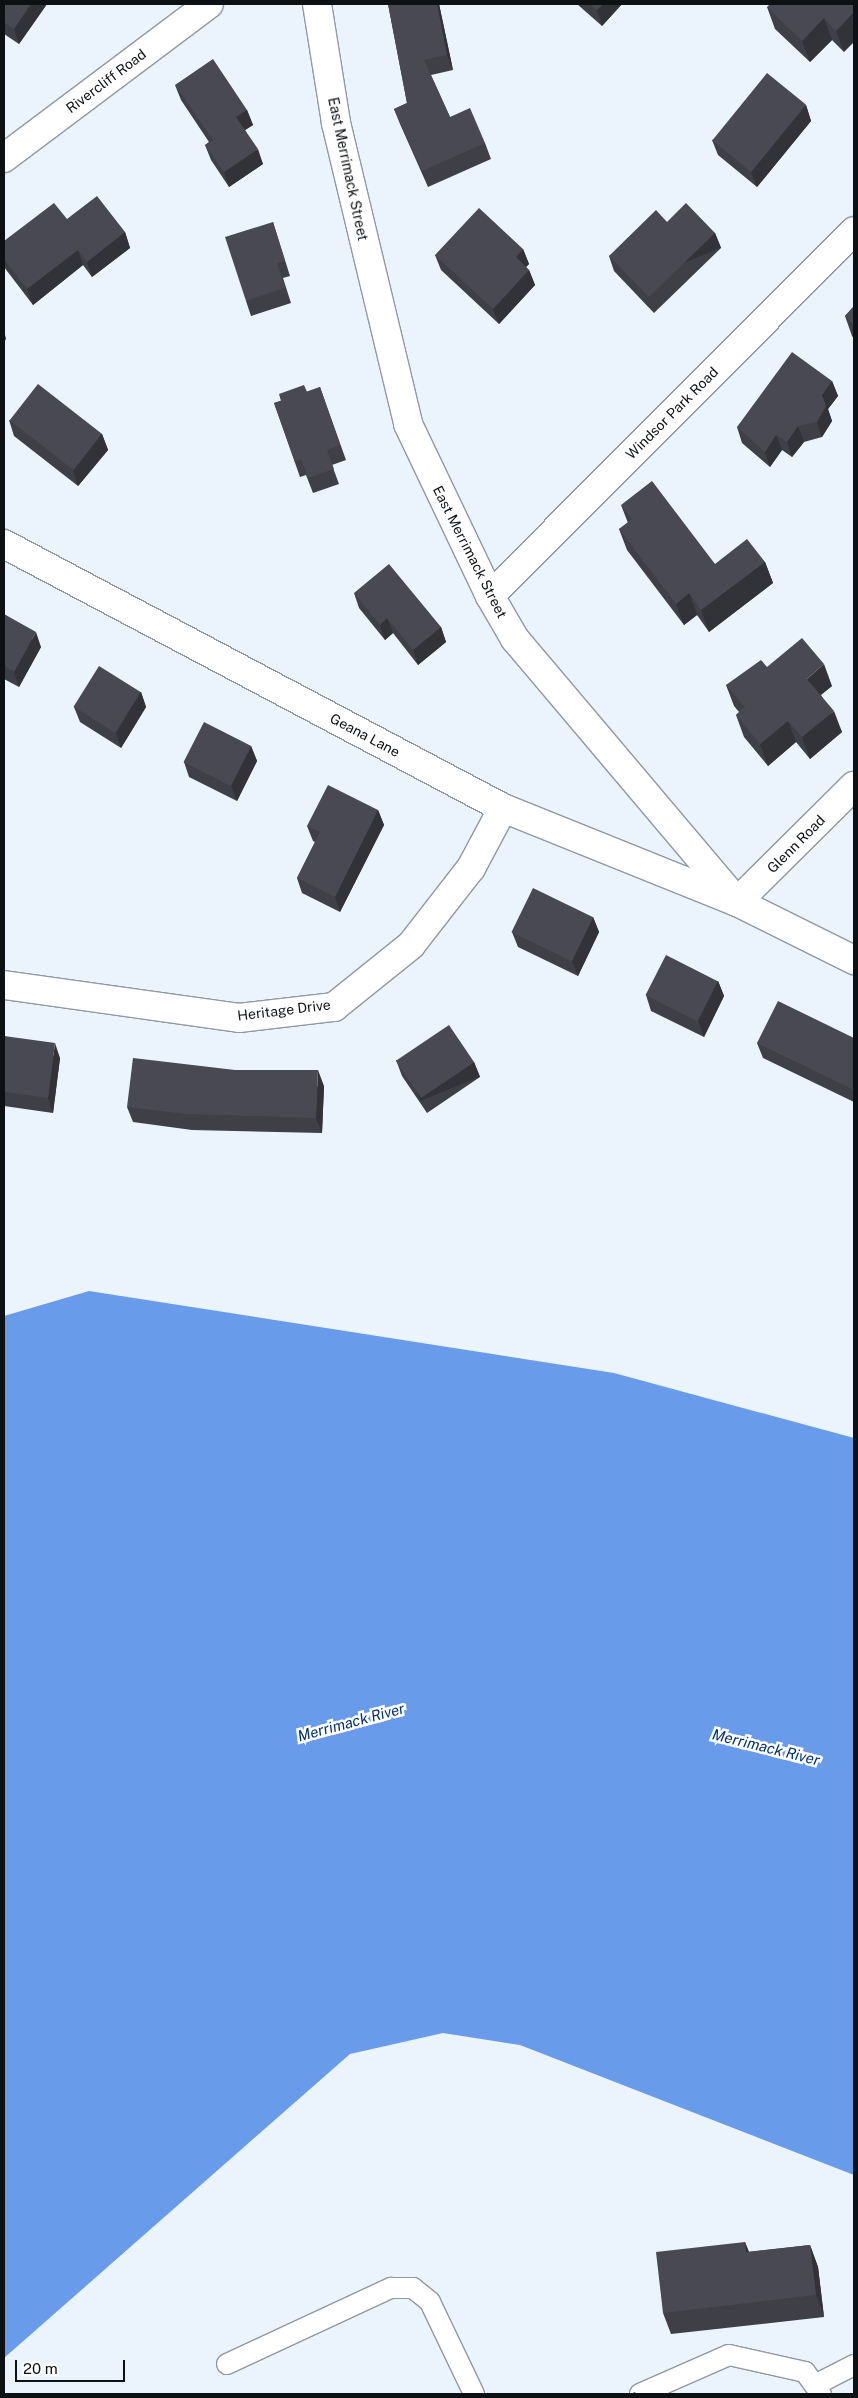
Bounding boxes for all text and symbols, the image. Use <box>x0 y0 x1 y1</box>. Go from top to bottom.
street label: Rivercliff Road <box>63 46 149 116</box>
street label: East Merrimack Street <box>325 96 371 242</box>
street label: Windsor Park Road <box>622 363 722 463</box>
street label: East Merrimack Street <box>429 483 511 621</box>
street label: Geana Lane <box>327 710 403 760</box>
street label: Glenn Road <box>764 812 828 876</box>
street label: Heritage Drive <box>236 996 332 1024</box>
water label: Merrimack River <box>295 1699 407 1745</box>
water label: Merrimack River <box>710 1725 822 1769</box>
scale bar <box>18 2350 128 2382</box>
text: 20 m <box>23 2360 58 2377</box>

